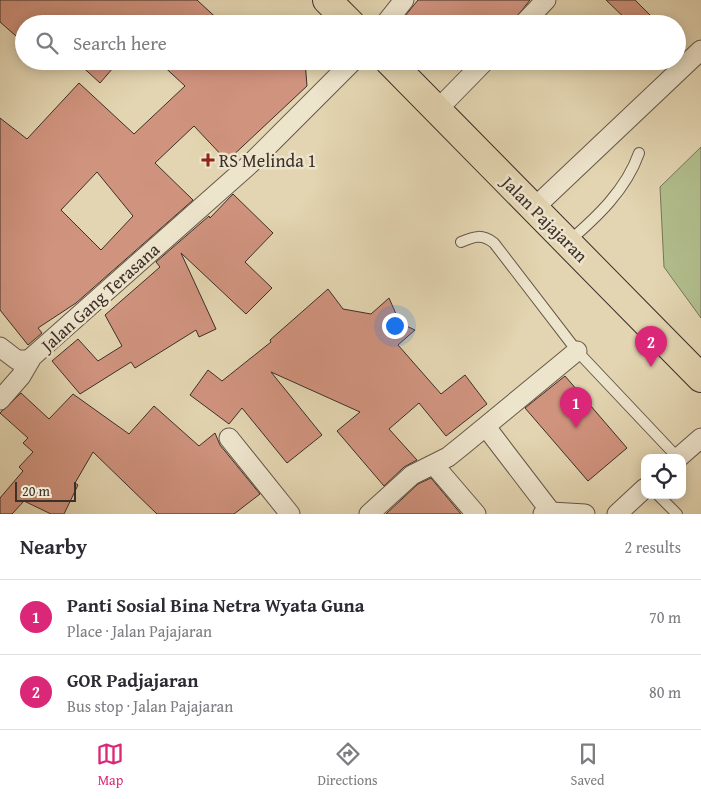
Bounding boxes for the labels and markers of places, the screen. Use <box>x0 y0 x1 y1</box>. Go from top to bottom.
place label: RS Melinda 1 <box>219 147 316 174</box>
marker: RS Melinda 1 <box>201 153 215 167</box>
pin: 2 <box>635 326 667 367</box>
pin: 1 <box>560 387 592 428</box>

